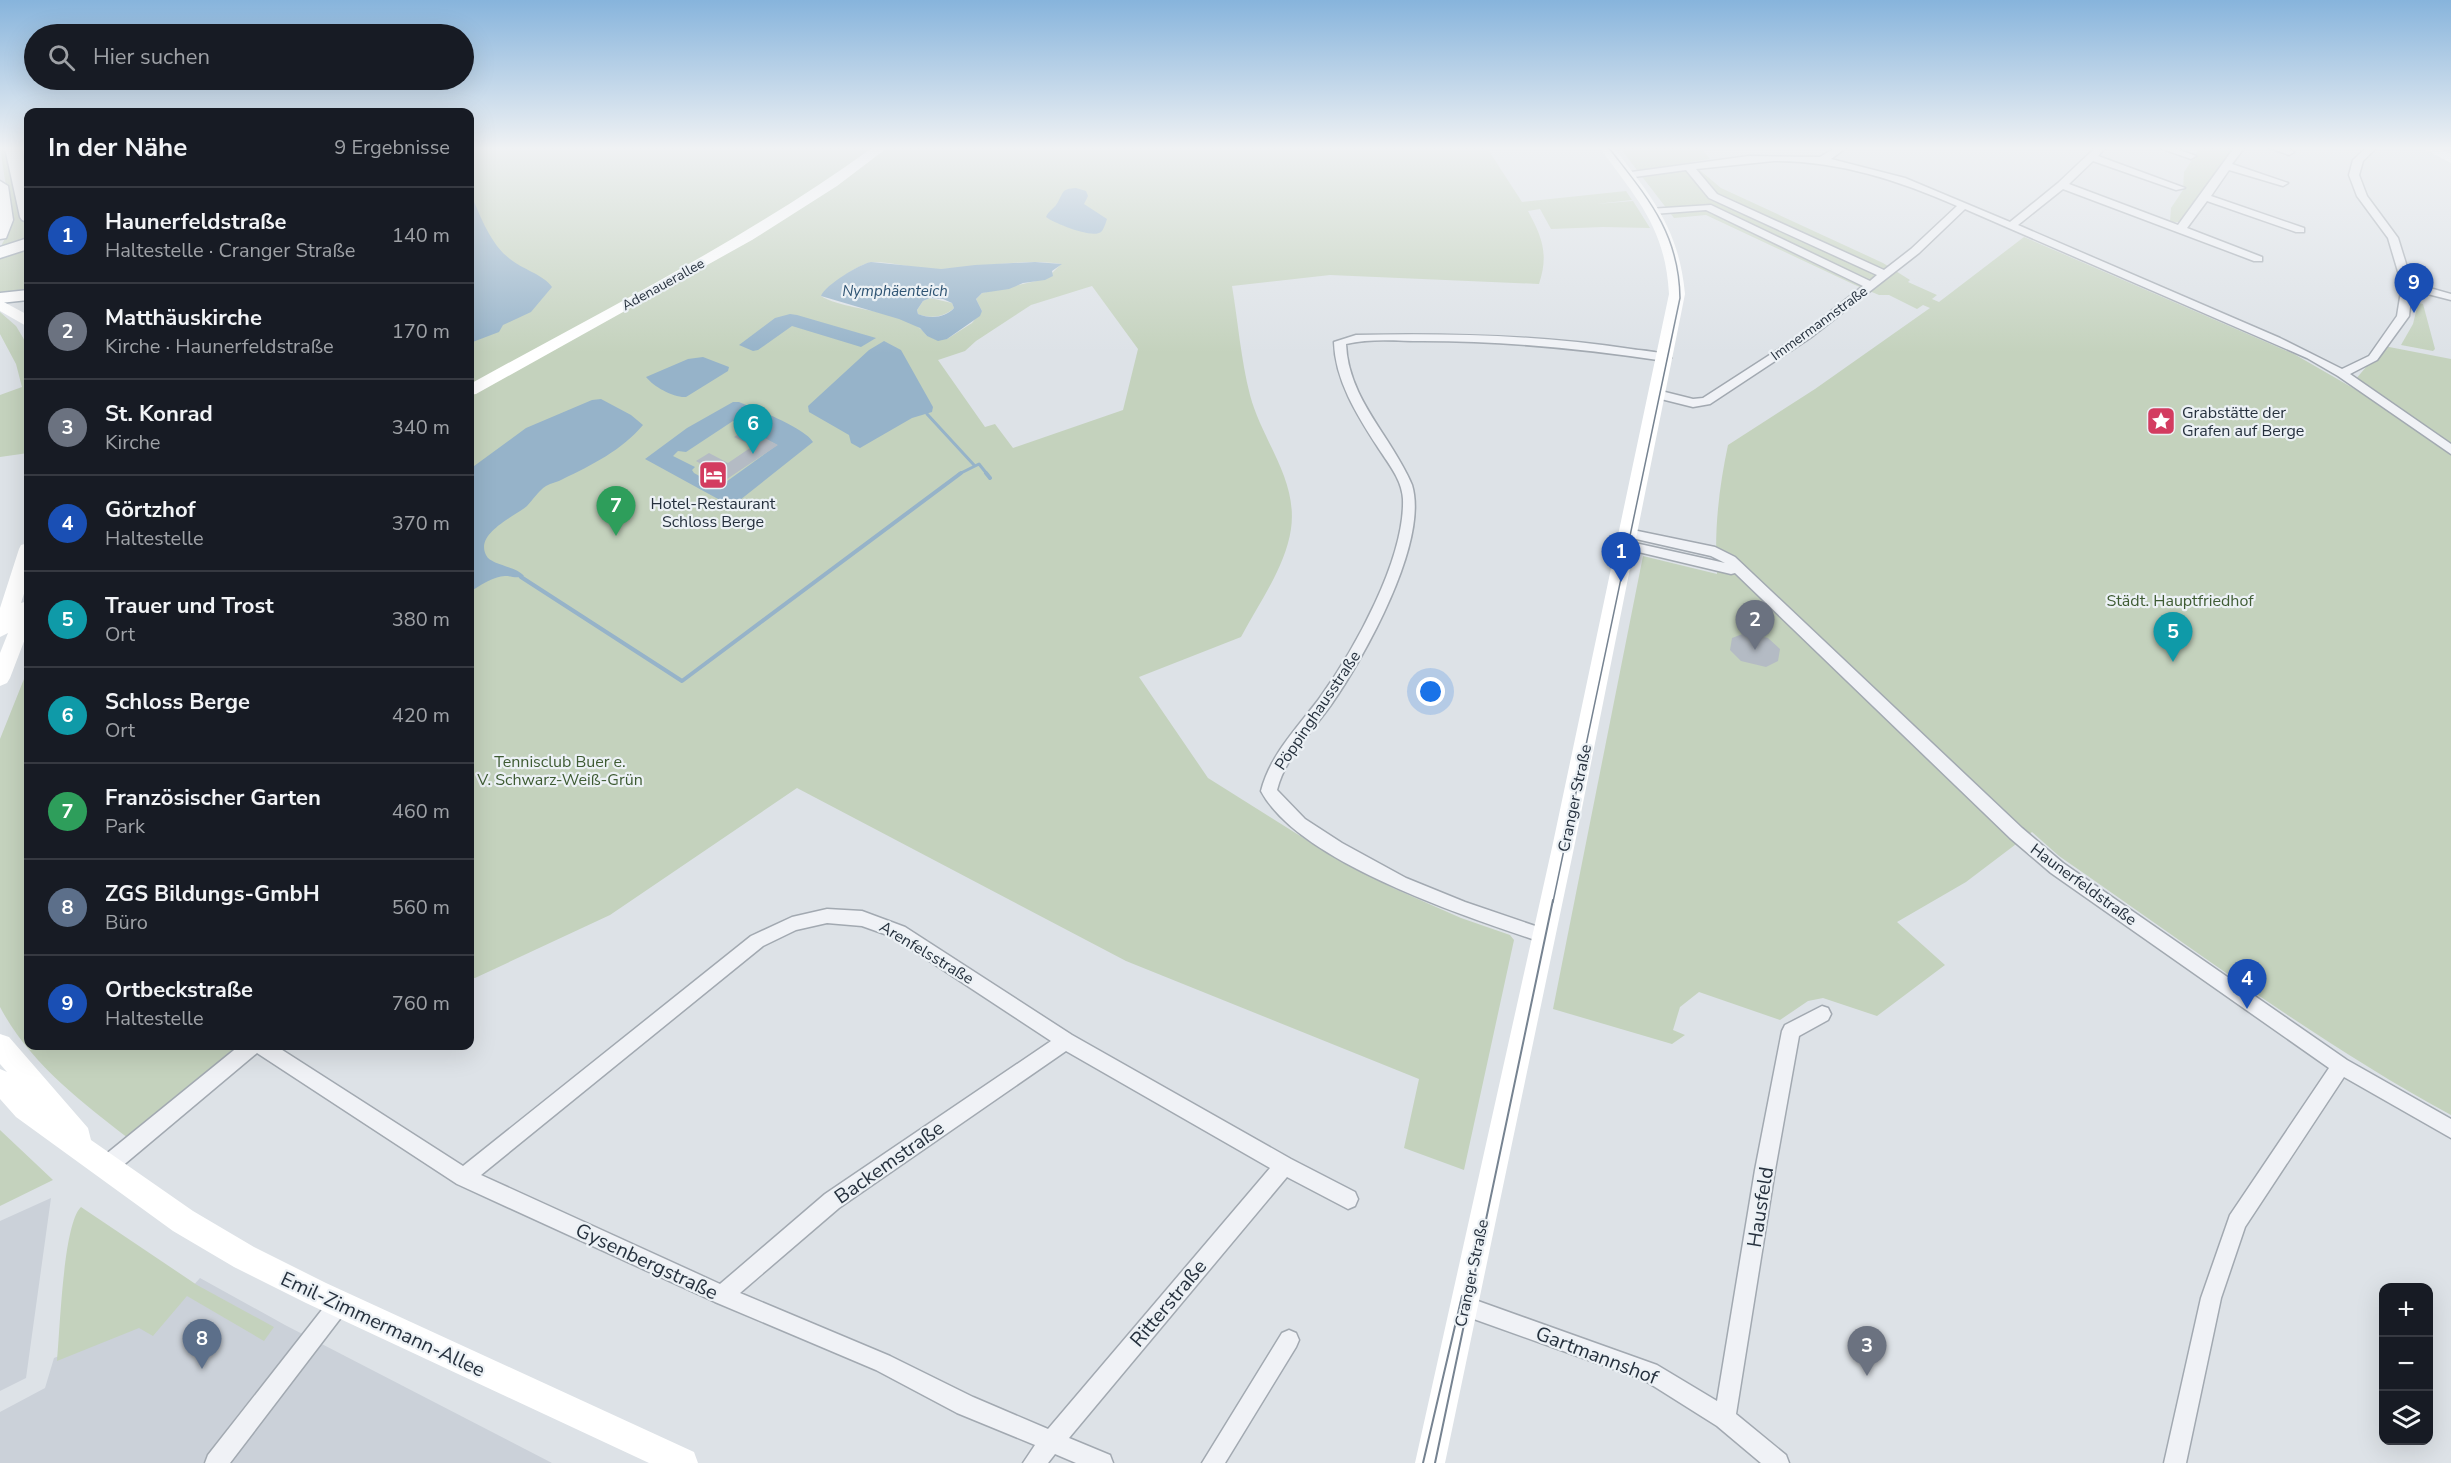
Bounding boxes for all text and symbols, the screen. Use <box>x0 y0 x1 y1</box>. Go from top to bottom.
search box <box>24 24 474 90</box>
icon: search <box>45 41 78 74</box>
text: Hier suchen <box>93 42 210 72</box>
text: In der Nähe <box>48 130 187 165</box>
text: 9 Ergebnisse <box>334 134 450 161</box>
text: Haunerfeldstraße <box>105 207 286 237</box>
text: 1 <box>62 222 74 249</box>
text: 140 m <box>392 222 450 249</box>
text: Haltestelle · Cranger Straße <box>105 237 355 264</box>
street label: Adenauerallee <box>618 254 708 315</box>
pin: 9 <box>2394 264 2434 313</box>
water label: Nymphäenteich <box>842 281 948 301</box>
street label: Immermannstraße <box>1767 282 1872 365</box>
text: Matthäuskirche <box>105 303 262 333</box>
text: 2 <box>62 318 74 345</box>
text: 170 m <box>392 318 450 345</box>
text: Kirche · Haunerfeldstraße <box>105 333 334 360</box>
text: St. Konrad <box>105 399 213 429</box>
place label: Grabstätte der Grafen auf Berge <box>2182 402 2304 442</box>
pin: 6 <box>734 404 772 454</box>
place icon: Grabstätte der Grafen auf Berge <box>2145 405 2177 437</box>
text: 3 <box>62 414 74 441</box>
text: 340 m <box>392 414 450 441</box>
text: Kirche <box>105 429 160 456</box>
hotel icon: Hotel-Restaurant Schloss Berge <box>697 459 729 491</box>
pin: 7 <box>596 486 636 536</box>
place label: Hotel-Restaurant Schloss Berge <box>651 493 776 533</box>
text: Görtzhof <box>105 495 195 525</box>
text: 4 <box>62 510 74 537</box>
text: 370 m <box>392 510 450 537</box>
text: Haltestelle <box>105 525 204 552</box>
pin: 1 <box>1602 532 1640 582</box>
park label: Städt. Hauptfriedhof <box>2106 590 2254 612</box>
text: Trauer und Trost <box>105 591 274 621</box>
pin: 2 <box>1736 600 1774 650</box>
text: 5 <box>62 606 74 633</box>
text: 380 m <box>392 606 450 633</box>
pin: 5 <box>2154 612 2192 662</box>
text: Ort <box>105 621 135 648</box>
street label: Pöppinghausstraße <box>1270 647 1366 775</box>
your location <box>1416 677 1445 706</box>
text: Schloss Berge <box>105 687 250 717</box>
text: 6 <box>62 702 74 729</box>
text: 420 m <box>392 702 450 729</box>
text: Ort <box>105 717 135 744</box>
street label: Cranger Straße <box>1553 742 1597 854</box>
park label: Tennisclub Buer e. V. Schwarz-Weiß-Grün <box>476 751 643 791</box>
text: Französischer Garten <box>105 783 321 813</box>
text: 7 <box>62 798 74 825</box>
text: 460 m <box>392 798 450 825</box>
text: Park <box>105 813 145 840</box>
street label: Haunerfeldstraße <box>2026 839 2141 931</box>
text: ZGS Bildungs-GmbH <box>105 879 320 909</box>
text: 8 <box>62 894 74 921</box>
text: 560 m <box>392 894 450 921</box>
text: Büro <box>105 909 148 936</box>
street label: Arenfelsstraße <box>875 916 978 990</box>
pin: 4 <box>2228 960 2266 1009</box>
text: Ortbeckstraße <box>105 975 253 1005</box>
text: 9 <box>62 990 74 1017</box>
text: 760 m <box>392 990 450 1017</box>
text: Haltestelle <box>105 1005 204 1032</box>
street label: Backemstraße <box>829 1115 949 1210</box>
street label: Hausfeld <box>1741 1165 1780 1249</box>
street label: Gysenbergstraße <box>571 1217 722 1306</box>
street label: Cranger Straße <box>1450 1217 1494 1329</box>
street label: Ritterstraße <box>1124 1254 1213 1353</box>
street label: Emil-Zimmermann-Allee <box>276 1265 489 1384</box>
map controls <box>2379 1283 2433 1445</box>
button: + <box>2379 1283 2433 1337</box>
pin: 8 <box>182 1320 222 1369</box>
street label: Gartmannshof <box>1532 1320 1662 1391</box>
pin: 3 <box>1848 1326 1886 1376</box>
button: − <box>2379 1337 2433 1391</box>
button: layers <box>2379 1391 2433 1445</box>

